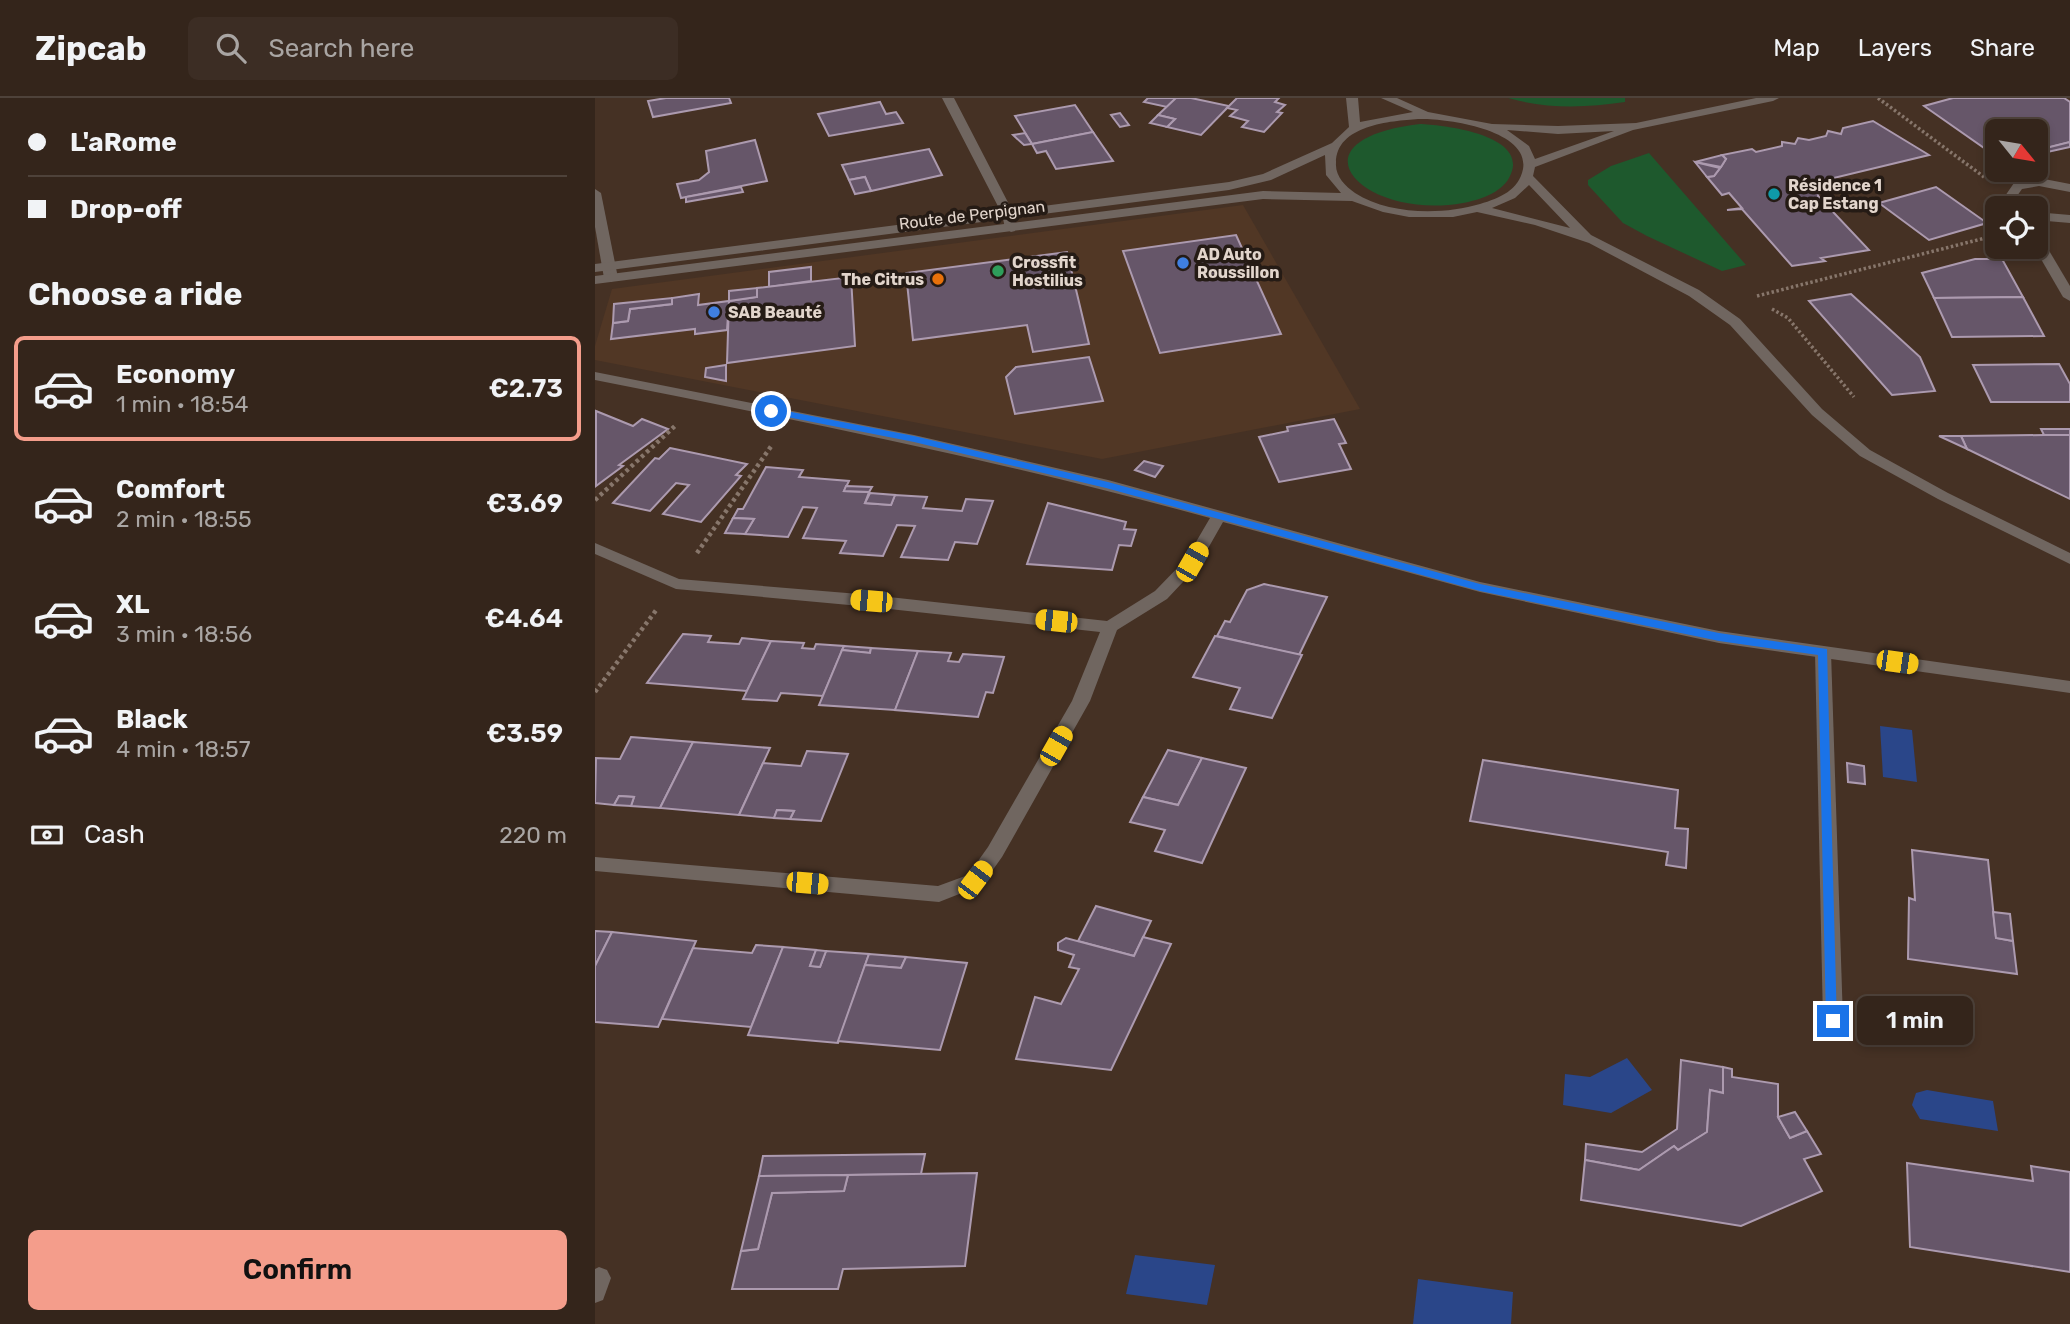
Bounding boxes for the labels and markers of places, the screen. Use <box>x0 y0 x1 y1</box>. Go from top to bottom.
place label: Résidence 1 Cap Estang <box>1788 176 1882 213</box>
marker: Résidence 1 Cap Estang <box>1766 186 1782 202</box>
place label: AD Auto Roussillon <box>1197 245 1279 282</box>
place label: Crossfit Hostilius <box>1012 253 1083 290</box>
marker: AD Auto Roussillon <box>1175 255 1191 271</box>
marker: Crossfit Hostilius <box>990 263 1006 279</box>
place label: The Citrus <box>841 270 924 289</box>
marker: The Citrus <box>930 271 946 287</box>
place label: SAB Beauté <box>728 303 822 322</box>
marker: SAB Beauté <box>706 304 722 320</box>

